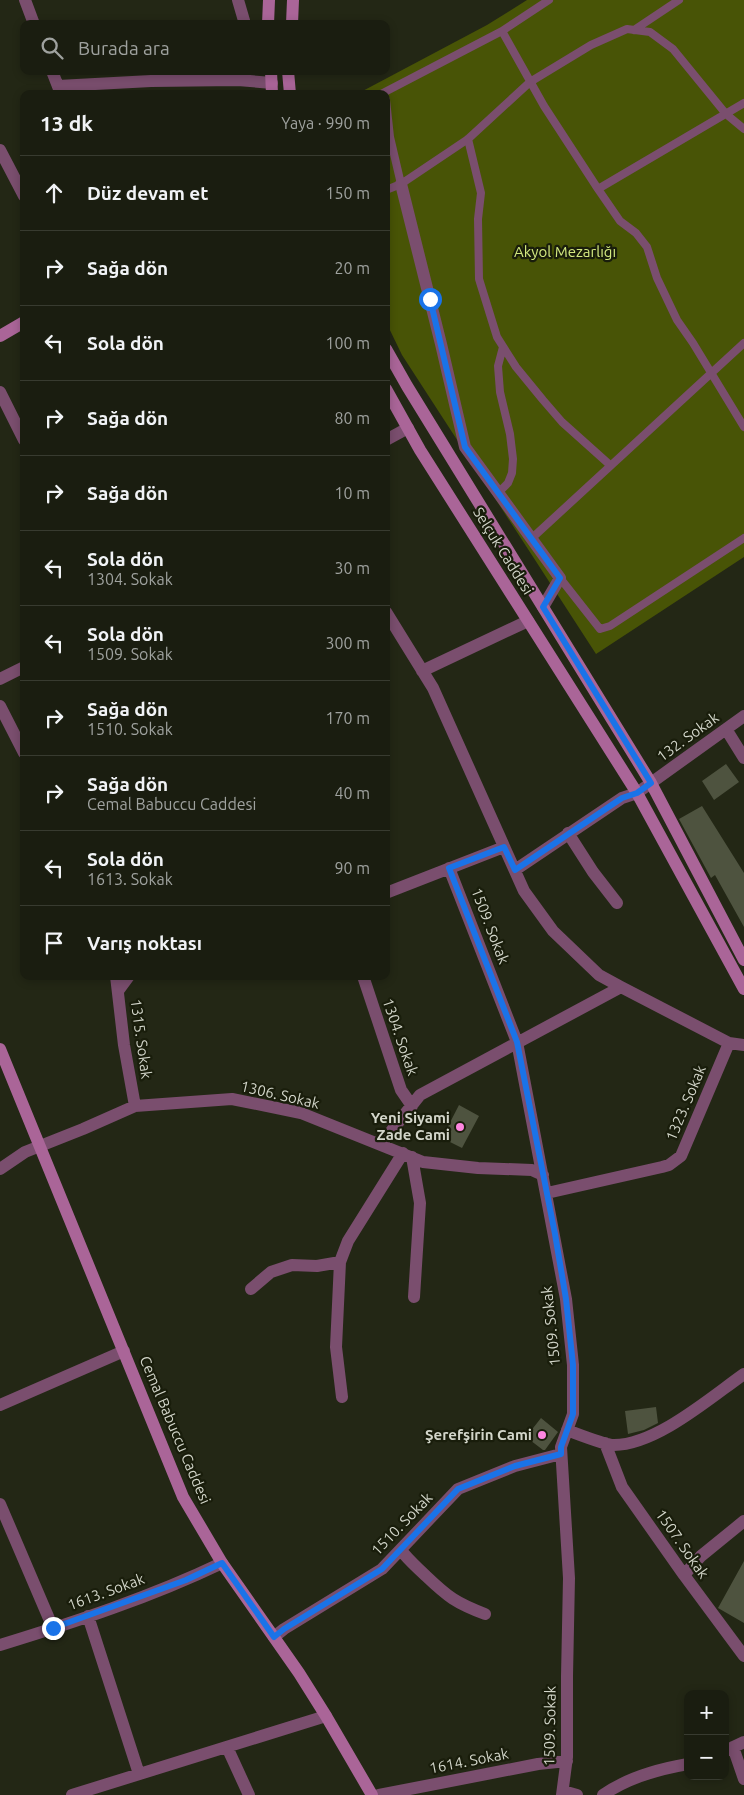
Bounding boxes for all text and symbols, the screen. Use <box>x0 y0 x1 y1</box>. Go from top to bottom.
search box <box>20 20 390 75</box>
icon: search <box>38 34 66 62</box>
text: Burada ara <box>78 37 170 59</box>
text: 13 dk <box>40 111 93 135</box>
text: Yaya · 990 m <box>281 114 370 132</box>
icon: ahead <box>40 179 68 207</box>
text: Düz devam et <box>87 182 208 204</box>
text: 150 m <box>325 184 370 202</box>
park label: Akyol Mezarlığı <box>514 243 616 260</box>
icon: right <box>40 254 68 282</box>
text: Sağa dön <box>87 257 168 279</box>
text: 20 m <box>334 259 370 277</box>
route start <box>419 288 442 311</box>
icon: left <box>40 329 68 357</box>
text: Sola dön <box>87 332 164 354</box>
text: 100 m <box>325 334 370 352</box>
icon: right <box>40 404 68 432</box>
text: Sağa dön <box>87 407 168 429</box>
text: 80 m <box>334 409 370 427</box>
icon: right <box>40 479 68 507</box>
text: Sağa dön <box>87 482 168 504</box>
text: 10 m <box>334 484 370 502</box>
street label: Selçuk Caddesi <box>470 504 537 597</box>
text: Sola dön <box>87 548 164 570</box>
icon: left <box>40 554 68 582</box>
text: 30 m <box>334 559 370 577</box>
text: 1304. Sokak <box>87 570 173 588</box>
text: Sola dön <box>87 623 164 645</box>
icon: left <box>40 629 68 657</box>
text: 300 m <box>325 634 370 652</box>
text: 1509. Sokak <box>87 645 173 663</box>
text: Sağa dön <box>87 698 168 720</box>
icon: right <box>40 704 68 732</box>
street label: 132. Sokak <box>654 708 722 765</box>
text: 170 m <box>325 709 370 727</box>
text: 1510. Sokak <box>87 720 173 738</box>
text: Sağa dön <box>87 773 168 795</box>
icon: right <box>40 779 68 807</box>
text: 40 m <box>334 784 370 802</box>
text: Cemal Babuccu Caddesi <box>87 795 256 813</box>
text: Sola dön <box>87 848 164 870</box>
icon: left <box>40 854 68 882</box>
text: 90 m <box>334 859 370 877</box>
text: 1613. Sokak <box>87 870 173 888</box>
street label: 1509. Sokak <box>468 885 513 967</box>
icon: arrive <box>40 929 68 957</box>
text: Varış noktası <box>87 932 202 954</box>
street label: 1304. Sokak <box>379 996 422 1078</box>
street label: 1315. Sokak <box>127 998 156 1080</box>
street label: 1323. Sokak <box>662 1062 709 1143</box>
street label: 1306. Sokak <box>239 1077 322 1112</box>
place label: Yeni Siyami Zade Cami <box>371 1109 450 1143</box>
marker: Yeni Siyami Zade Cami <box>454 1121 466 1133</box>
street label: 1509. Sokak <box>538 1285 563 1367</box>
street label: Cemal Babuccu Caddesi <box>137 1353 214 1506</box>
place label: Şerefşirin Cami <box>425 1426 532 1444</box>
marker: Şerefşirin Cami <box>536 1429 548 1441</box>
street label: 1510. Sokak <box>368 1489 436 1558</box>
street label: 1507. Sokak <box>652 1506 713 1582</box>
street label: 1613. Sokak <box>65 1570 147 1613</box>
route end <box>42 1617 65 1640</box>
street label: 1509. Sokak <box>540 1685 559 1766</box>
map controls <box>684 1690 729 1780</box>
button: + <box>684 1690 729 1735</box>
button: − <box>684 1735 729 1780</box>
street label: 1614. Sokak <box>428 1744 510 1777</box>

